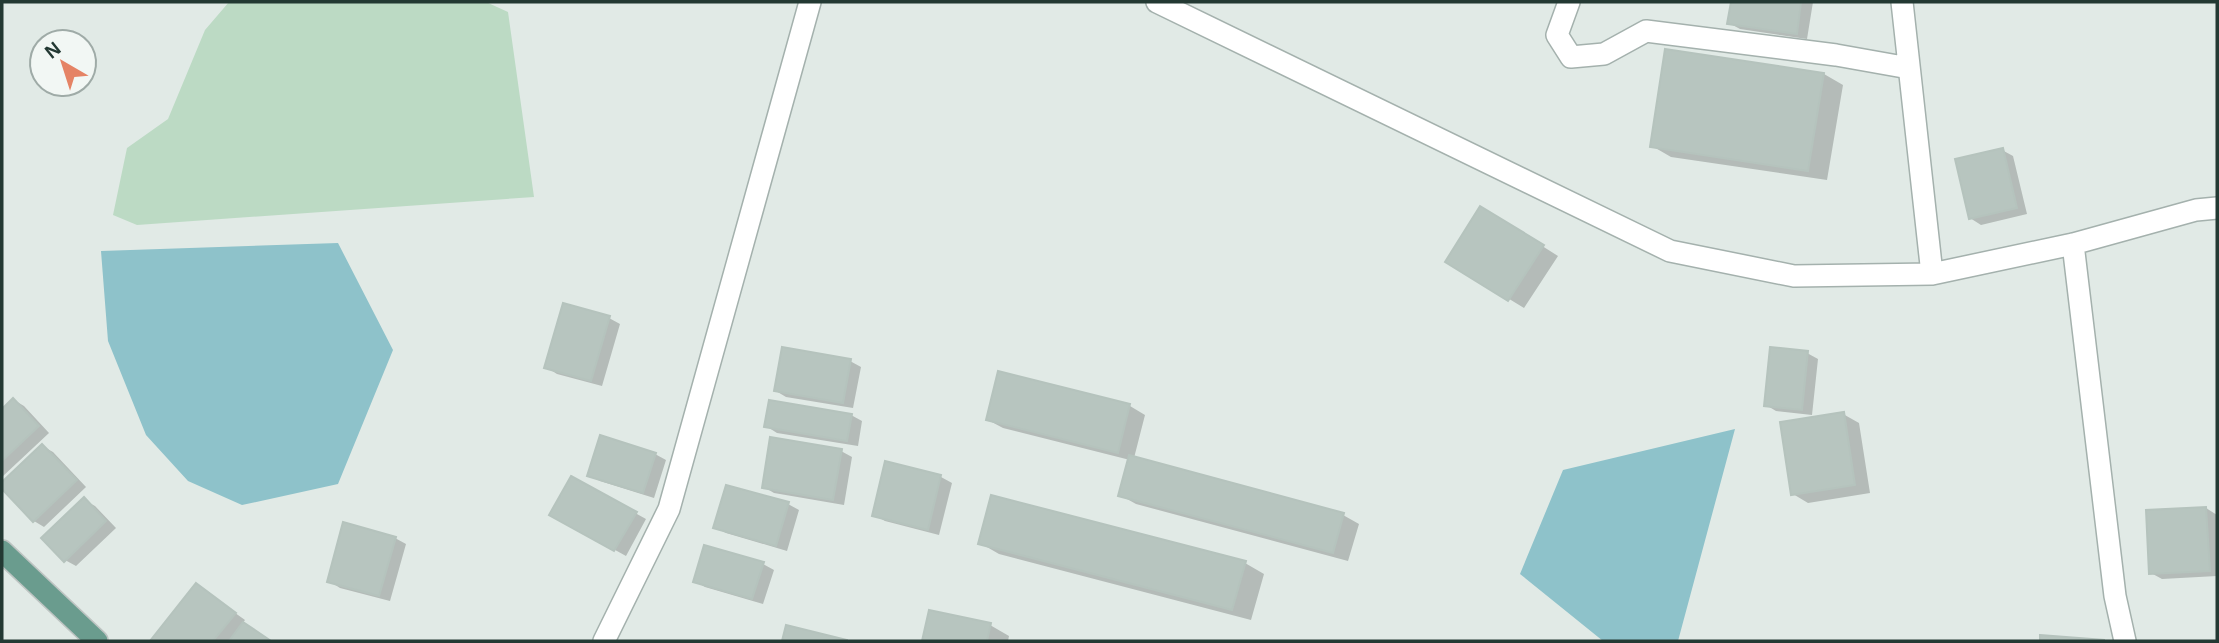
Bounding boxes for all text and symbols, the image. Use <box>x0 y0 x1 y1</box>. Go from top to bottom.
north arrow <box>28 28 98 98</box>
text: N <box>41 38 65 63</box>

